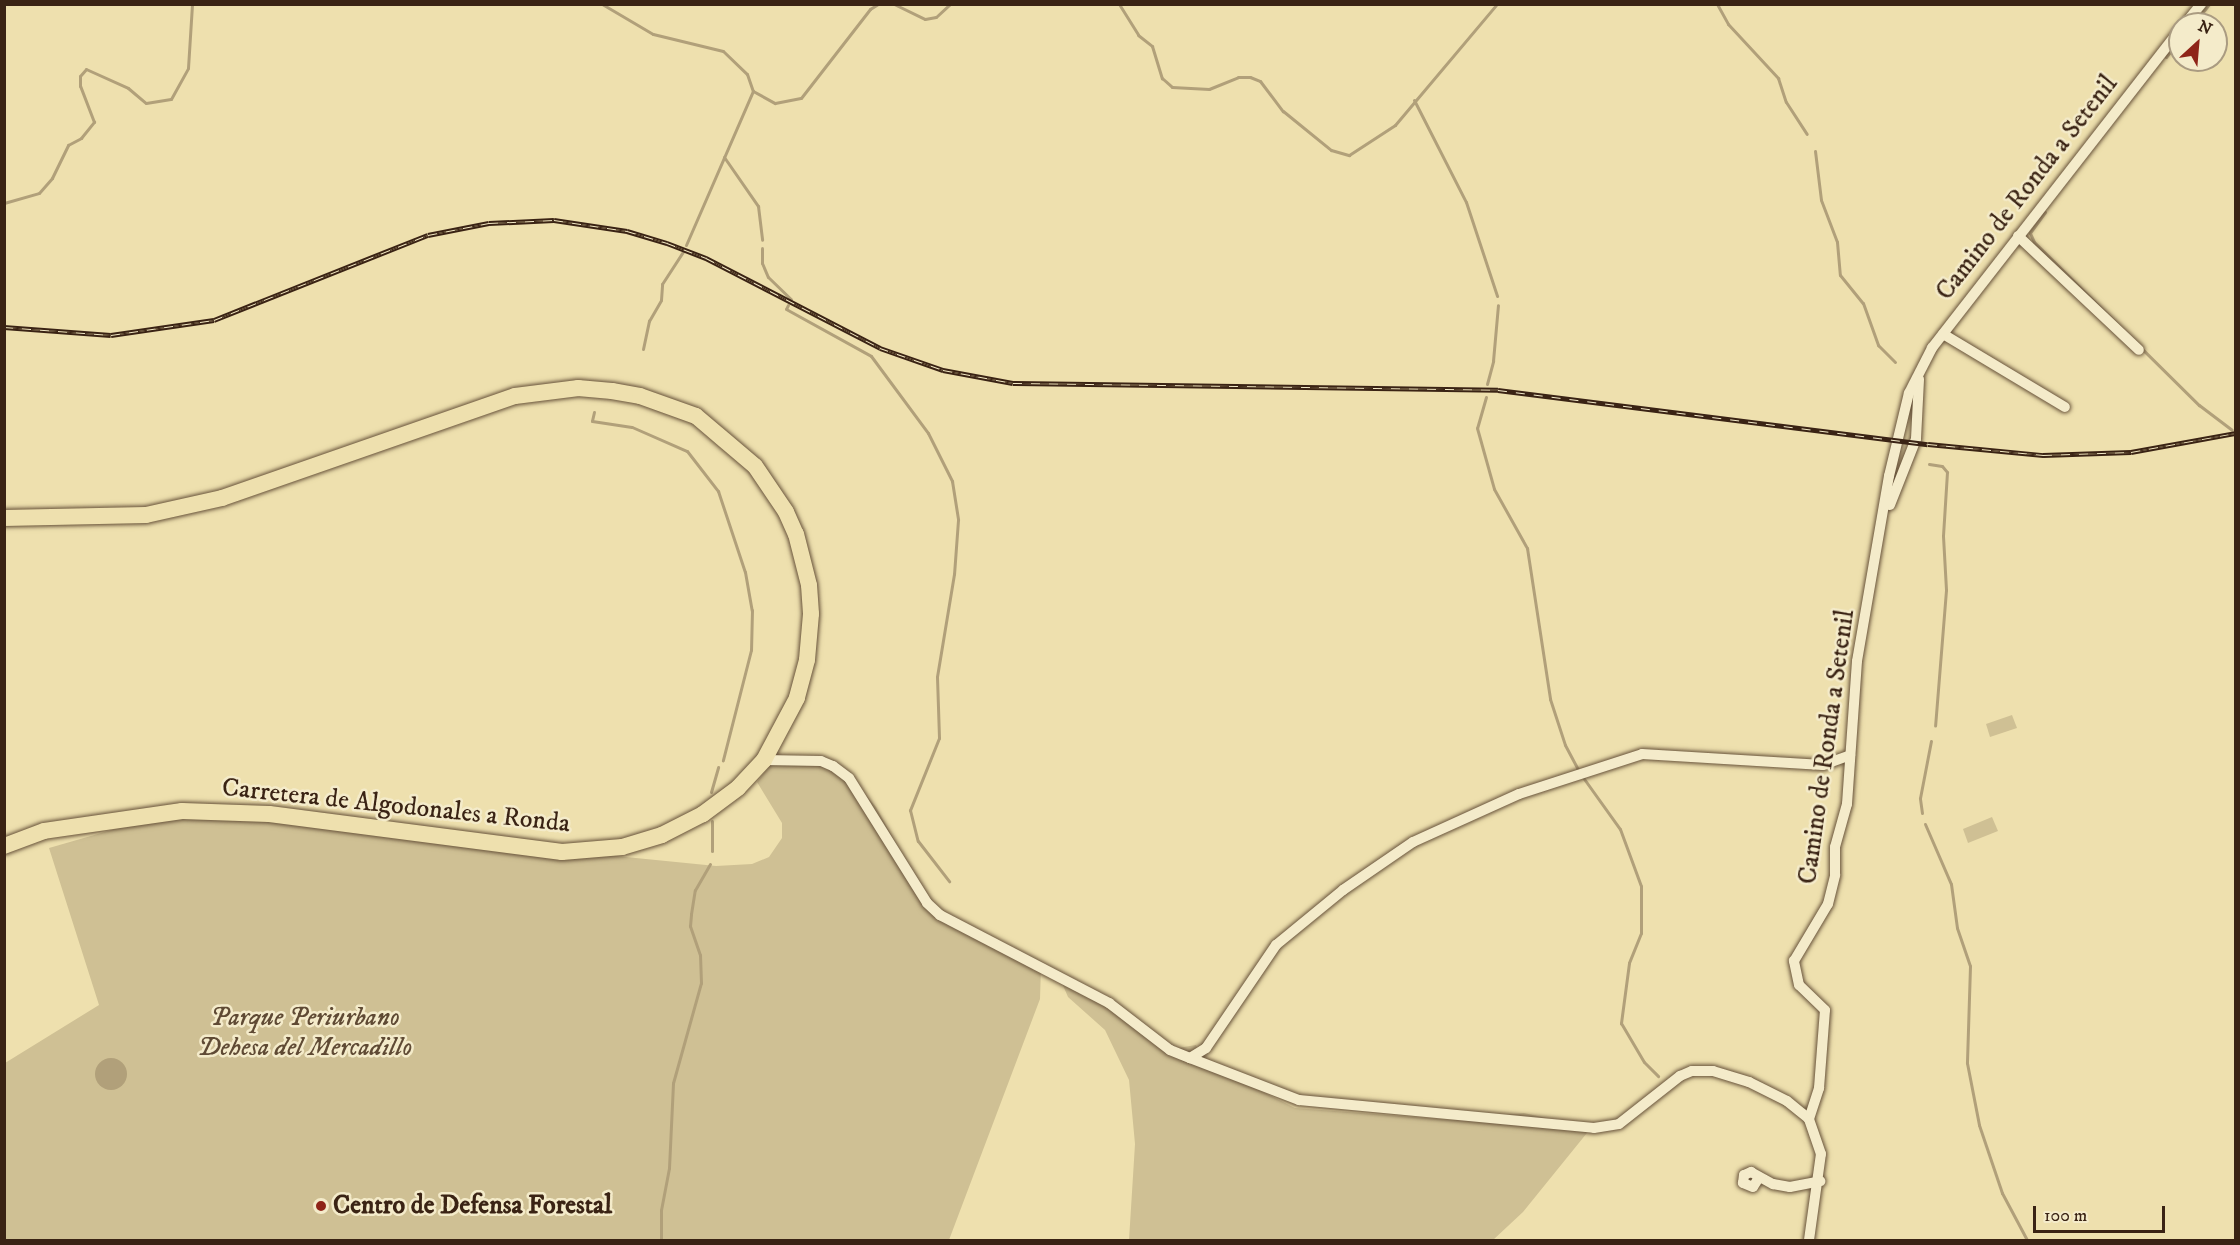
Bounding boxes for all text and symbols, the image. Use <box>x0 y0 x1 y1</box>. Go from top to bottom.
north arrow <box>2168 12 2228 72</box>
text: N <box>2195 16 2215 39</box>
street label: Camino de Ronda a Setenil <box>1930 69 2124 307</box>
street label: Camino de Ronda a Setenil <box>1792 608 1862 886</box>
street label: Carretera de Algodonales a Ronda <box>220 772 572 840</box>
park label: Parque Periurbano Dehesa del Mercadillo <box>198 1002 412 1064</box>
place label: Centro de Defensa Forestal <box>333 1190 612 1222</box>
scale bar <box>2036 1194 2168 1232</box>
marker: Centro de Defensa Forestal <box>314 1199 328 1213</box>
text: 100 m <box>2044 1205 2087 1227</box>

